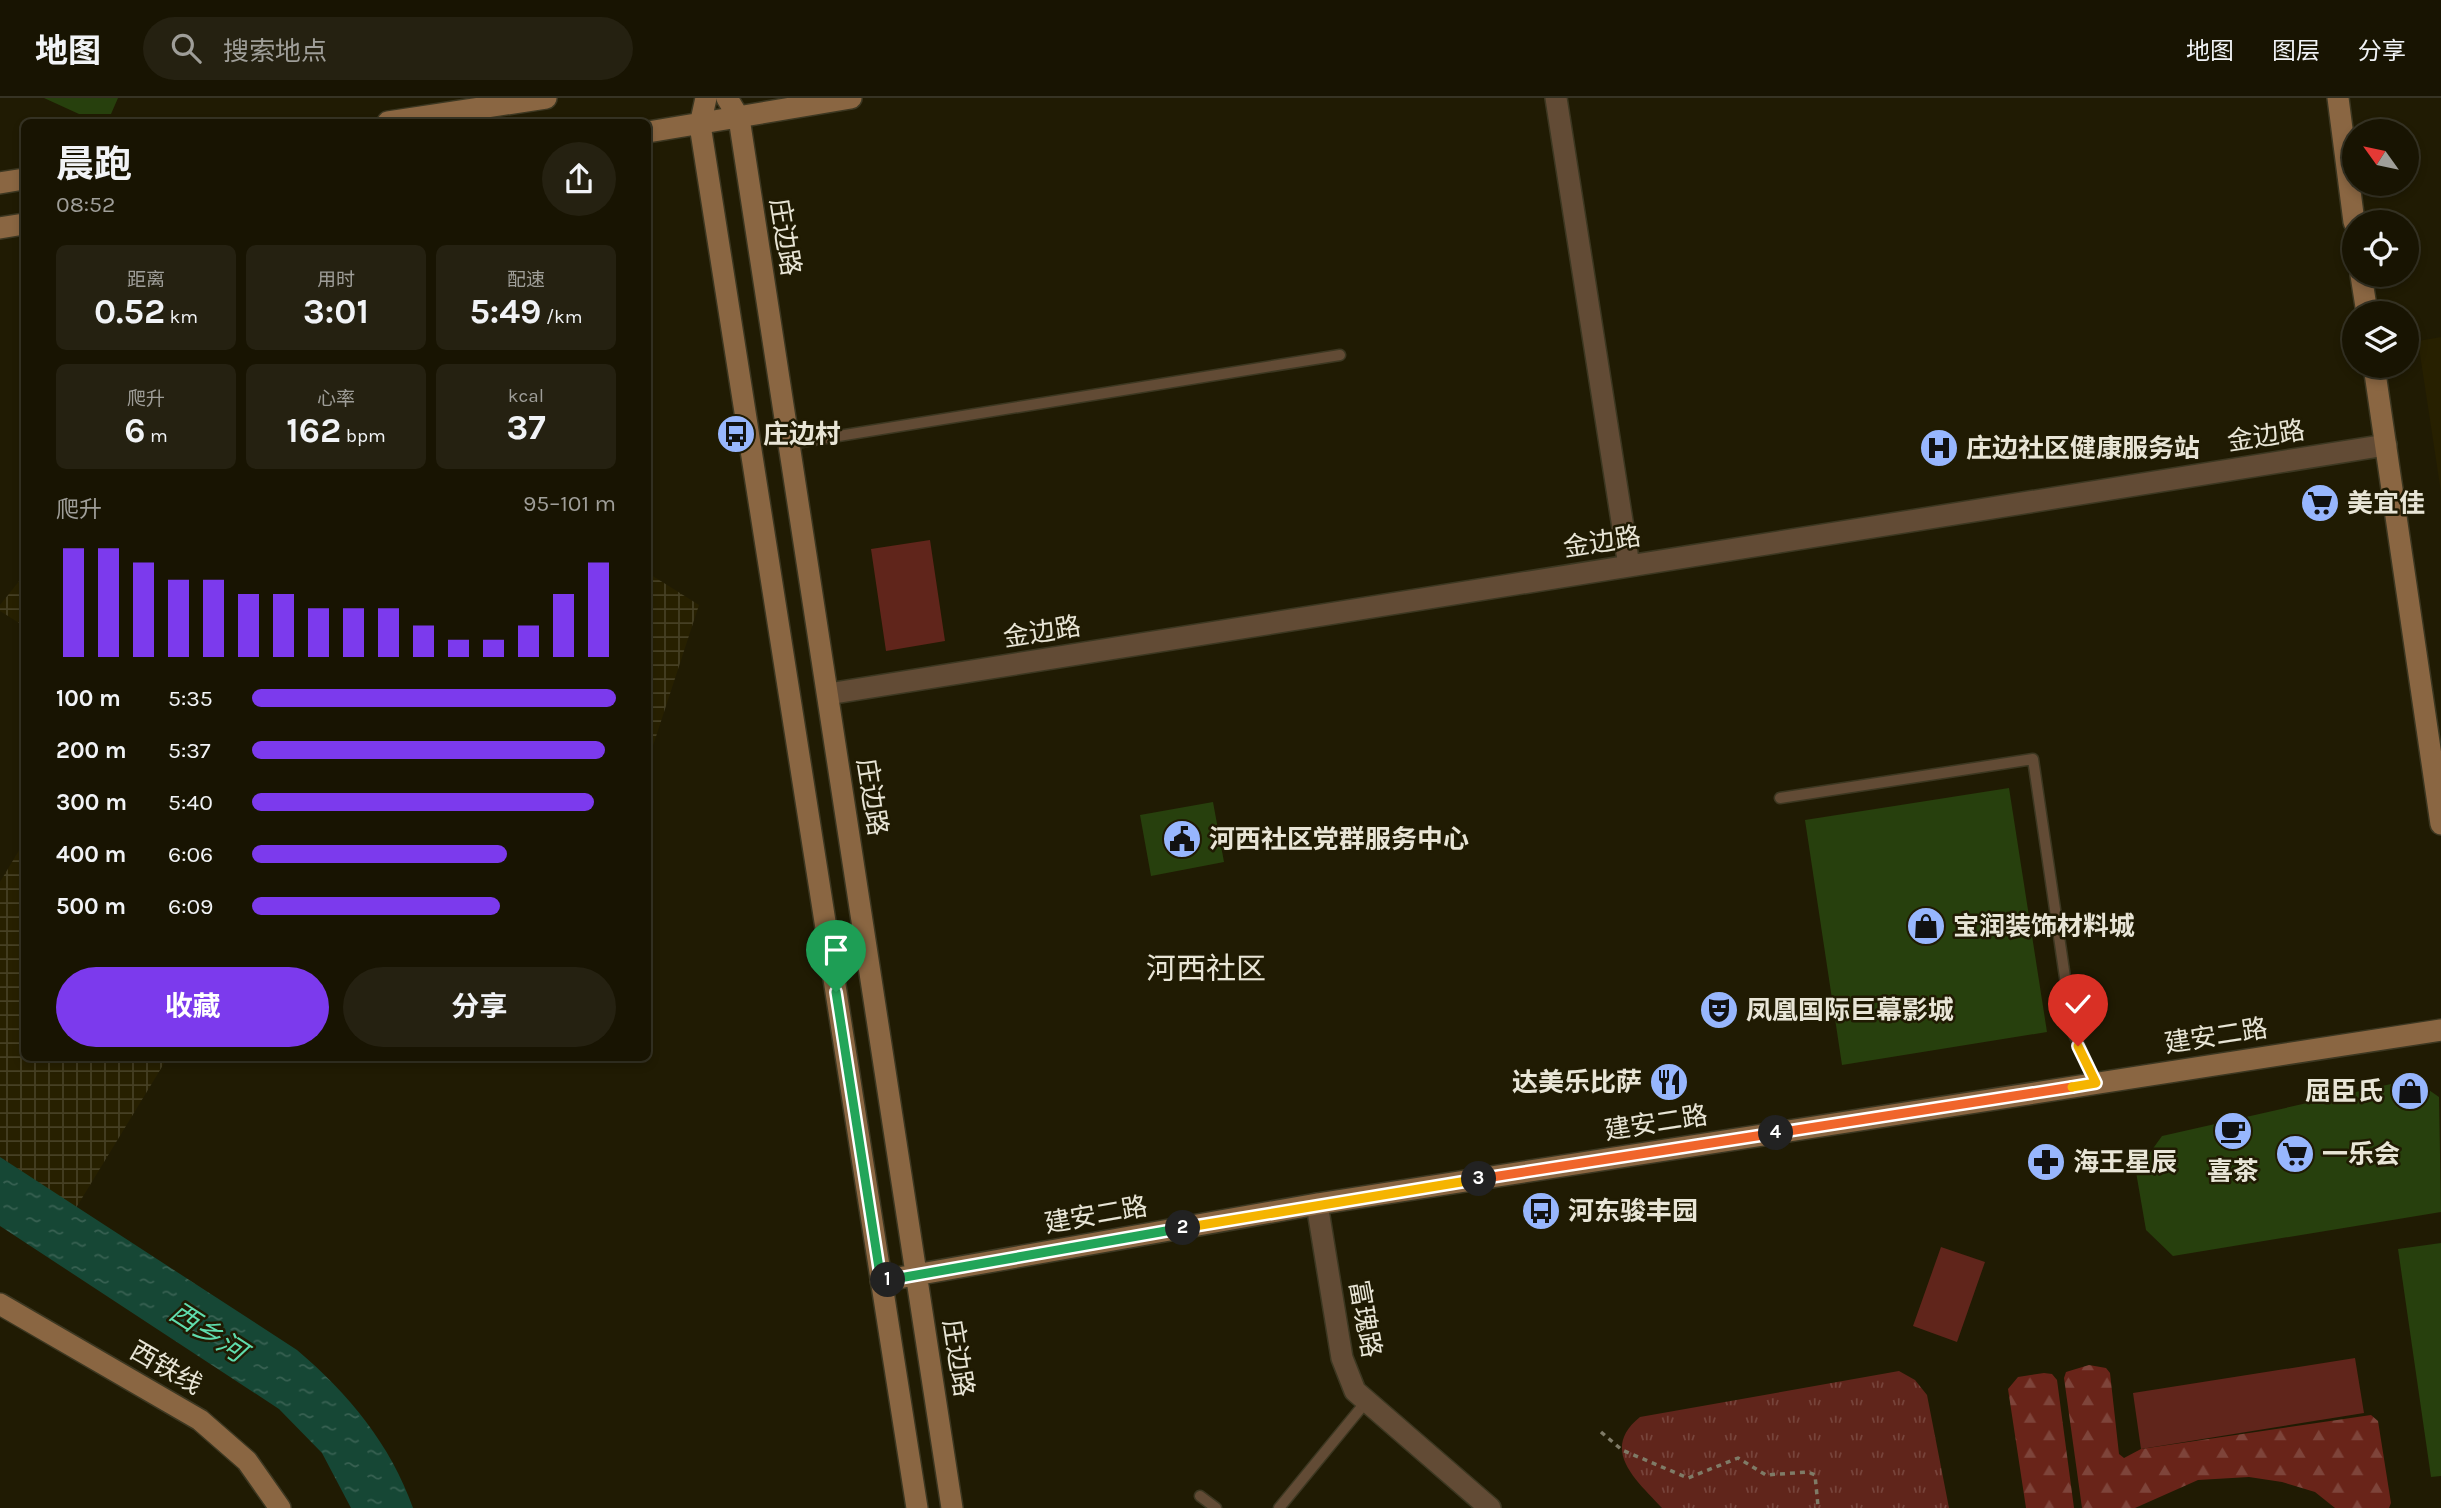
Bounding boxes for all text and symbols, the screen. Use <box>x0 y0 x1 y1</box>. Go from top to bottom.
search box <box>143 17 633 80</box>
icon: search <box>167 29 205 67</box>
text: 地图 <box>35 32 101 70</box>
text: 搜索地点 <box>223 36 327 67</box>
text: 地图 <box>2186 37 2234 65</box>
text: 图层 <box>2272 37 2320 65</box>
text: 分享 <box>2358 37 2406 65</box>
north arrow <box>2342 119 2418 196</box>
map controls <box>2342 119 2419 378</box>
text: 晨跑 <box>56 142 132 187</box>
button: share <box>542 142 616 216</box>
text: 08:52 <box>56 191 115 218</box>
street label: 庄边路 <box>764 196 806 278</box>
button: locate <box>2342 210 2419 287</box>
text: 距离 <box>127 269 165 291</box>
text: 用时 <box>317 269 355 291</box>
text: 配速 <box>507 269 545 291</box>
text: 0.52 <box>94 291 165 332</box>
text: 3:01 <box>303 291 369 332</box>
text: 5:49 <box>469 291 541 332</box>
button: layers <box>2342 301 2419 378</box>
text: km <box>165 306 198 328</box>
text: /km <box>541 306 583 328</box>
text: kcal <box>508 385 544 407</box>
text: 爬升 <box>127 388 165 410</box>
text: 心率 <box>317 388 355 410</box>
text: 37 <box>506 407 546 448</box>
text: 6 <box>124 410 145 451</box>
text: 162 <box>286 410 341 451</box>
bus stop icon: 庄边村 <box>715 413 757 455</box>
street label: 金边路 <box>2225 415 2307 457</box>
place label: 庄边村 <box>763 419 841 450</box>
text: m <box>145 425 168 447</box>
text: bpm <box>341 425 386 447</box>
hospital icon: 庄边社区健康服务站 <box>1918 427 1960 469</box>
place label: 庄边社区健康服务站 <box>1966 433 2200 464</box>
supermarket icon: 美宜佳 <box>2299 482 2341 524</box>
place label: 美宜佳 <box>2347 488 2425 519</box>
text: 95–101 m <box>523 490 616 517</box>
text: 爬升 <box>56 496 102 523</box>
street label: 金边路 <box>1561 521 1643 563</box>
street label: 金边路 <box>1001 611 1083 653</box>
text: 100 m <box>56 685 121 712</box>
text: 5:35 <box>168 685 213 712</box>
text: 200 m <box>56 737 127 764</box>
text: 5:37 <box>168 737 211 764</box>
street label: 庄边路 <box>851 756 893 838</box>
text: 300 m <box>56 789 127 816</box>
text: 5:40 <box>168 789 213 816</box>
public building icon: 河西社区党群服务中心 <box>1161 818 1203 860</box>
place label: 河西社区党群服务中心 <box>1209 824 1469 855</box>
text: 400 m <box>56 841 126 868</box>
text: 6:06 <box>168 841 213 868</box>
text: 500 m <box>56 893 126 920</box>
text: 6:09 <box>168 893 213 920</box>
shop icon: 宝润装饰材料城 <box>1905 905 1947 947</box>
place label: 宝润装饰材料城 <box>1953 911 2135 942</box>
pin <box>806 920 866 992</box>
icon: arrive <box>817 931 855 969</box>
district label: 河西社区 <box>1146 951 1266 987</box>
button: 收藏 <box>56 967 329 1047</box>
button: 分享 <box>343 967 616 1047</box>
pin <box>2048 974 2108 1046</box>
icon: check <box>2059 985 2097 1023</box>
theatre icon: 凤凰国际巨幕影城 <box>1698 989 1740 1031</box>
place label: 凤凰国际巨幕影城 <box>1746 995 1954 1026</box>
street label: 建安二路 <box>2162 1013 2270 1059</box>
restaurant icon: 达美乐比萨 <box>1648 1061 1690 1103</box>
place label: 达美乐比萨 <box>1512 1067 1642 1098</box>
shop icon: 屈臣氏 <box>2389 1070 2431 1112</box>
place label: 屈臣氏 <box>2305 1076 2383 1107</box>
street label: 建安二路 <box>1602 1100 1710 1146</box>
cafe icon: 喜茶 <box>2212 1110 2254 1152</box>
pin: 4 <box>1758 1116 1794 1150</box>
text: 4 <box>1770 1121 1781 1143</box>
supermarket icon: 一乐会 <box>2274 1133 2316 1175</box>
place label: 一乐会 <box>2322 1139 2400 1170</box>
pharmacy icon: 海王星辰 <box>2025 1141 2067 1183</box>
place label: 海王星辰 <box>2073 1147 2177 1178</box>
place label: 喜茶 <box>2207 1156 2259 1187</box>
pin: 3 <box>1462 1162 1496 1196</box>
text: 3 <box>1473 1167 1484 1189</box>
bus stop icon: 河东骏丰园 <box>1520 1190 1562 1232</box>
street label: 建安二路 <box>1042 1191 1150 1239</box>
place label: 河东骏丰园 <box>1568 1196 1698 1227</box>
pin: 2 <box>1166 1210 1200 1246</box>
text: 2 <box>1177 1216 1188 1238</box>
pin: 1 <box>870 1262 906 1298</box>
text: 1 <box>884 1268 891 1290</box>
street label: 富瑰路 <box>1343 1278 1387 1360</box>
water label: 西乡河 <box>164 1295 256 1371</box>
street label: 庄边路 <box>937 1317 979 1399</box>
street label: 西铁线 <box>124 1335 208 1401</box>

